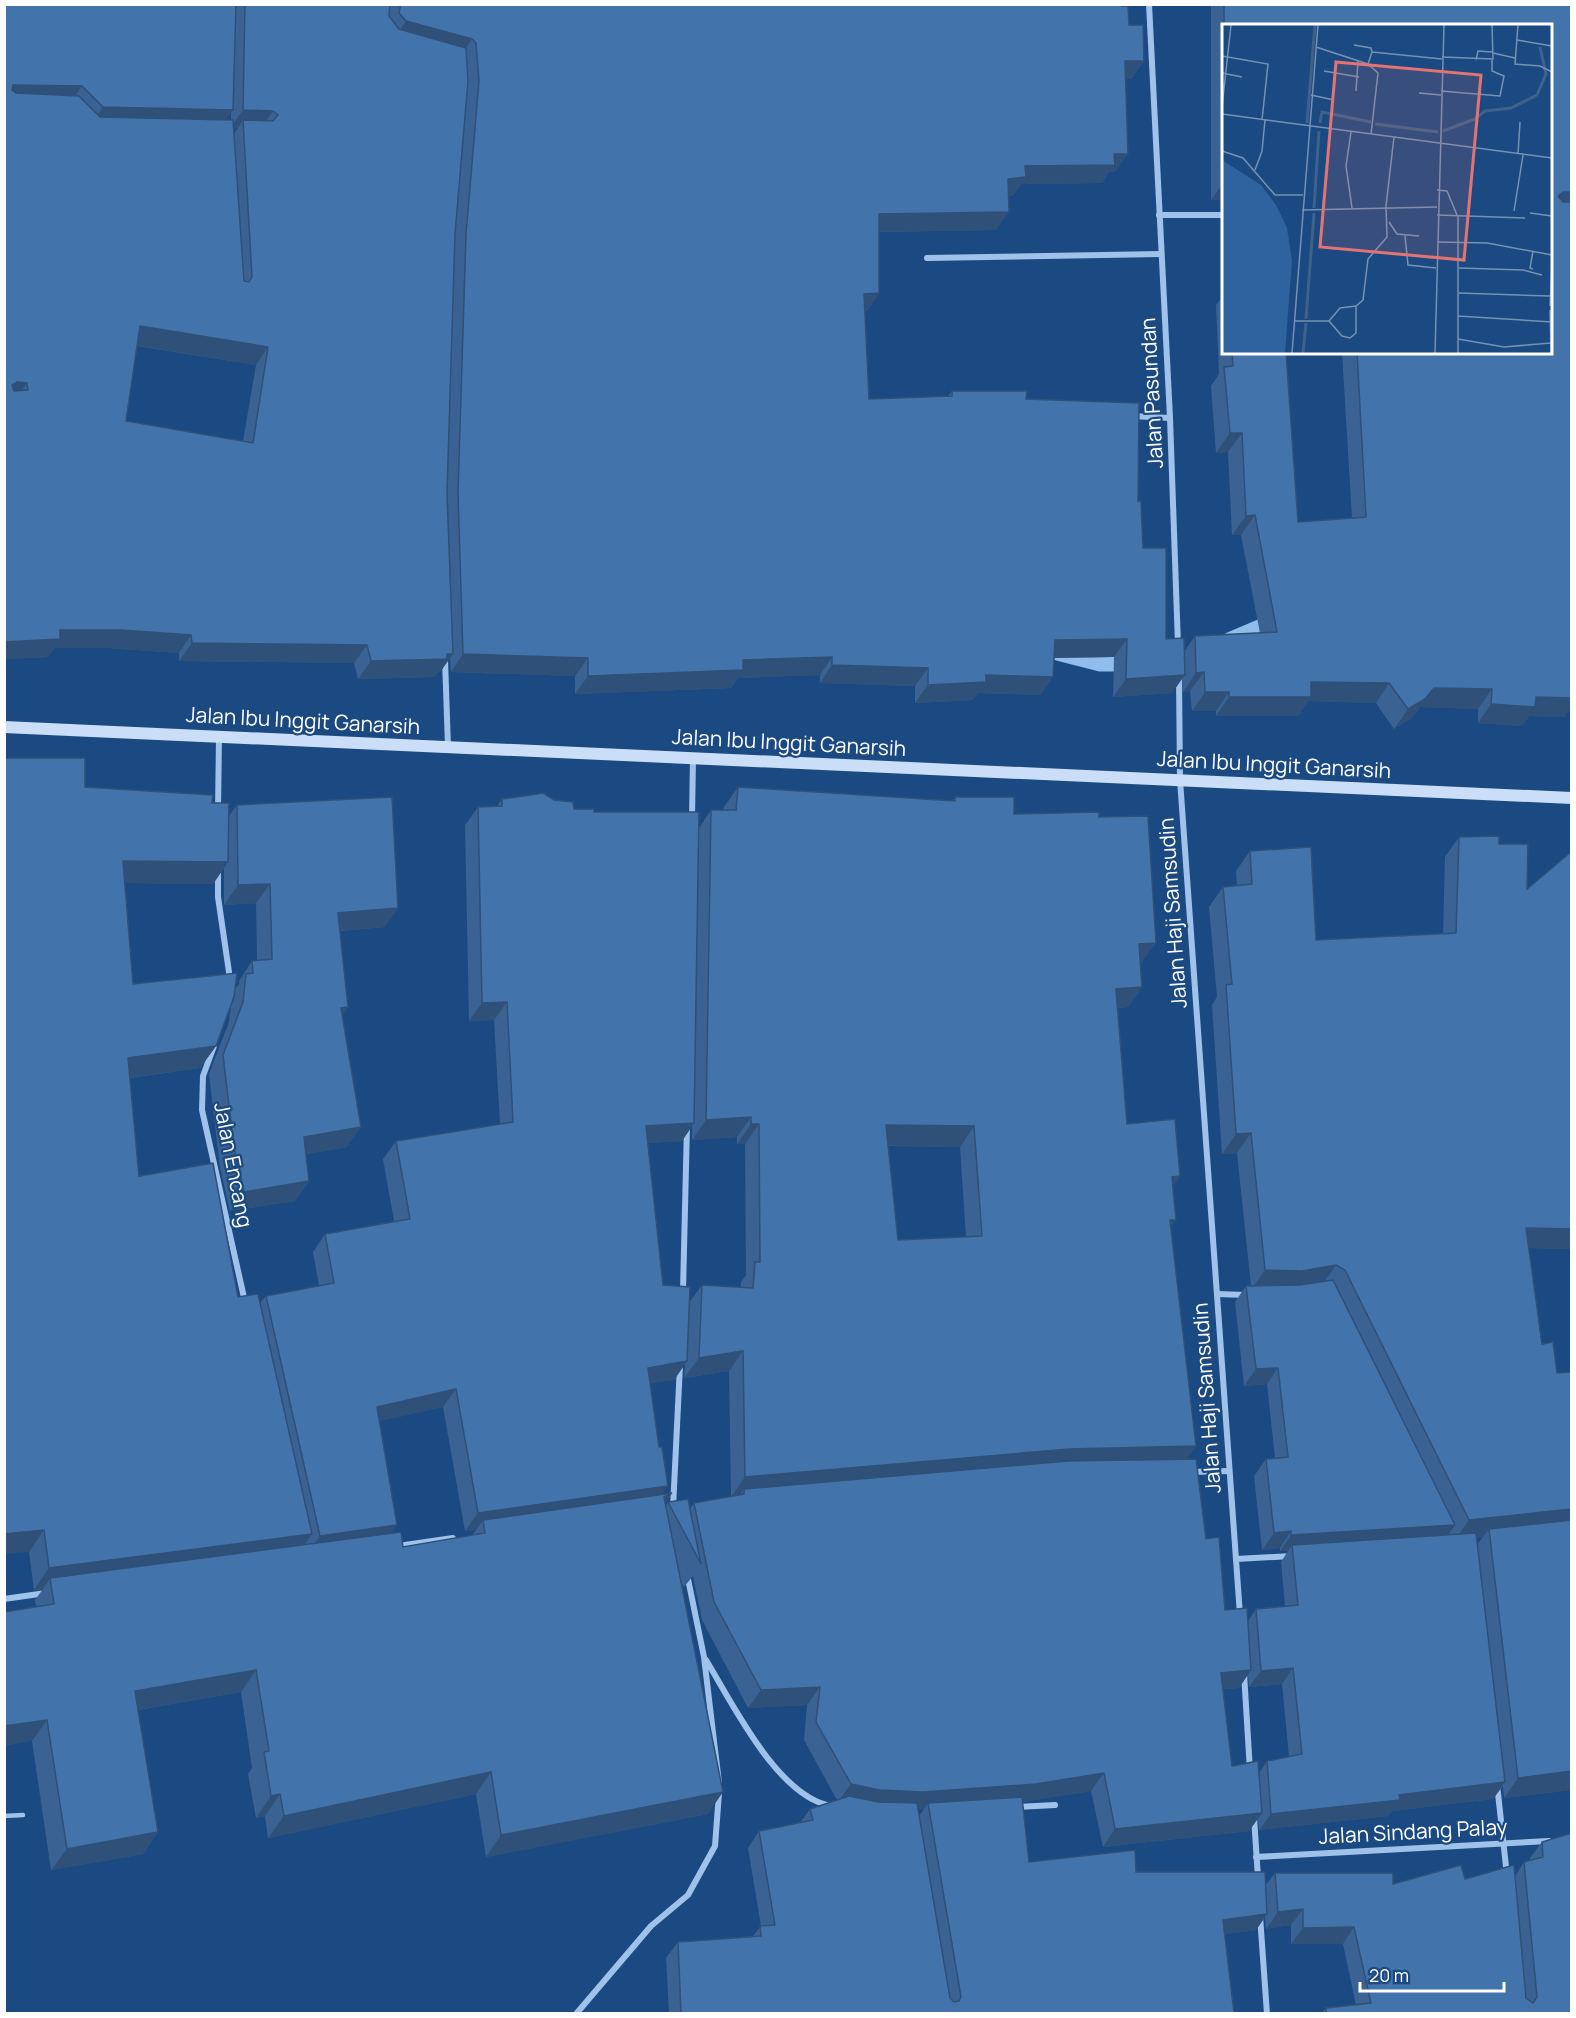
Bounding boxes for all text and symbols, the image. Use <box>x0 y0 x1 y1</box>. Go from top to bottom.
inset map <box>1222 24 1552 354</box>
street label: Jalan Pasundan <box>1133 317 1169 469</box>
street label: Jalan Ibu Inggit Ganarsih <box>185 700 421 740</box>
street label: Jalan Ibu Inggit Ganarsih <box>671 722 907 762</box>
street label: Jalan Ibu Inggit Ganarsih <box>1156 744 1392 784</box>
street label: Jalan Haji Samsudin <box>1151 817 1193 1009</box>
street label: Jalan Encang <box>208 1100 260 1230</box>
street label: Jalan Haji Samsudin <box>1185 1302 1227 1494</box>
street label: Jalan Sindang Palay <box>1318 1812 1508 1850</box>
scale bar <box>1360 1955 1504 1993</box>
text: 20 m <box>1369 1963 1409 1987</box>

